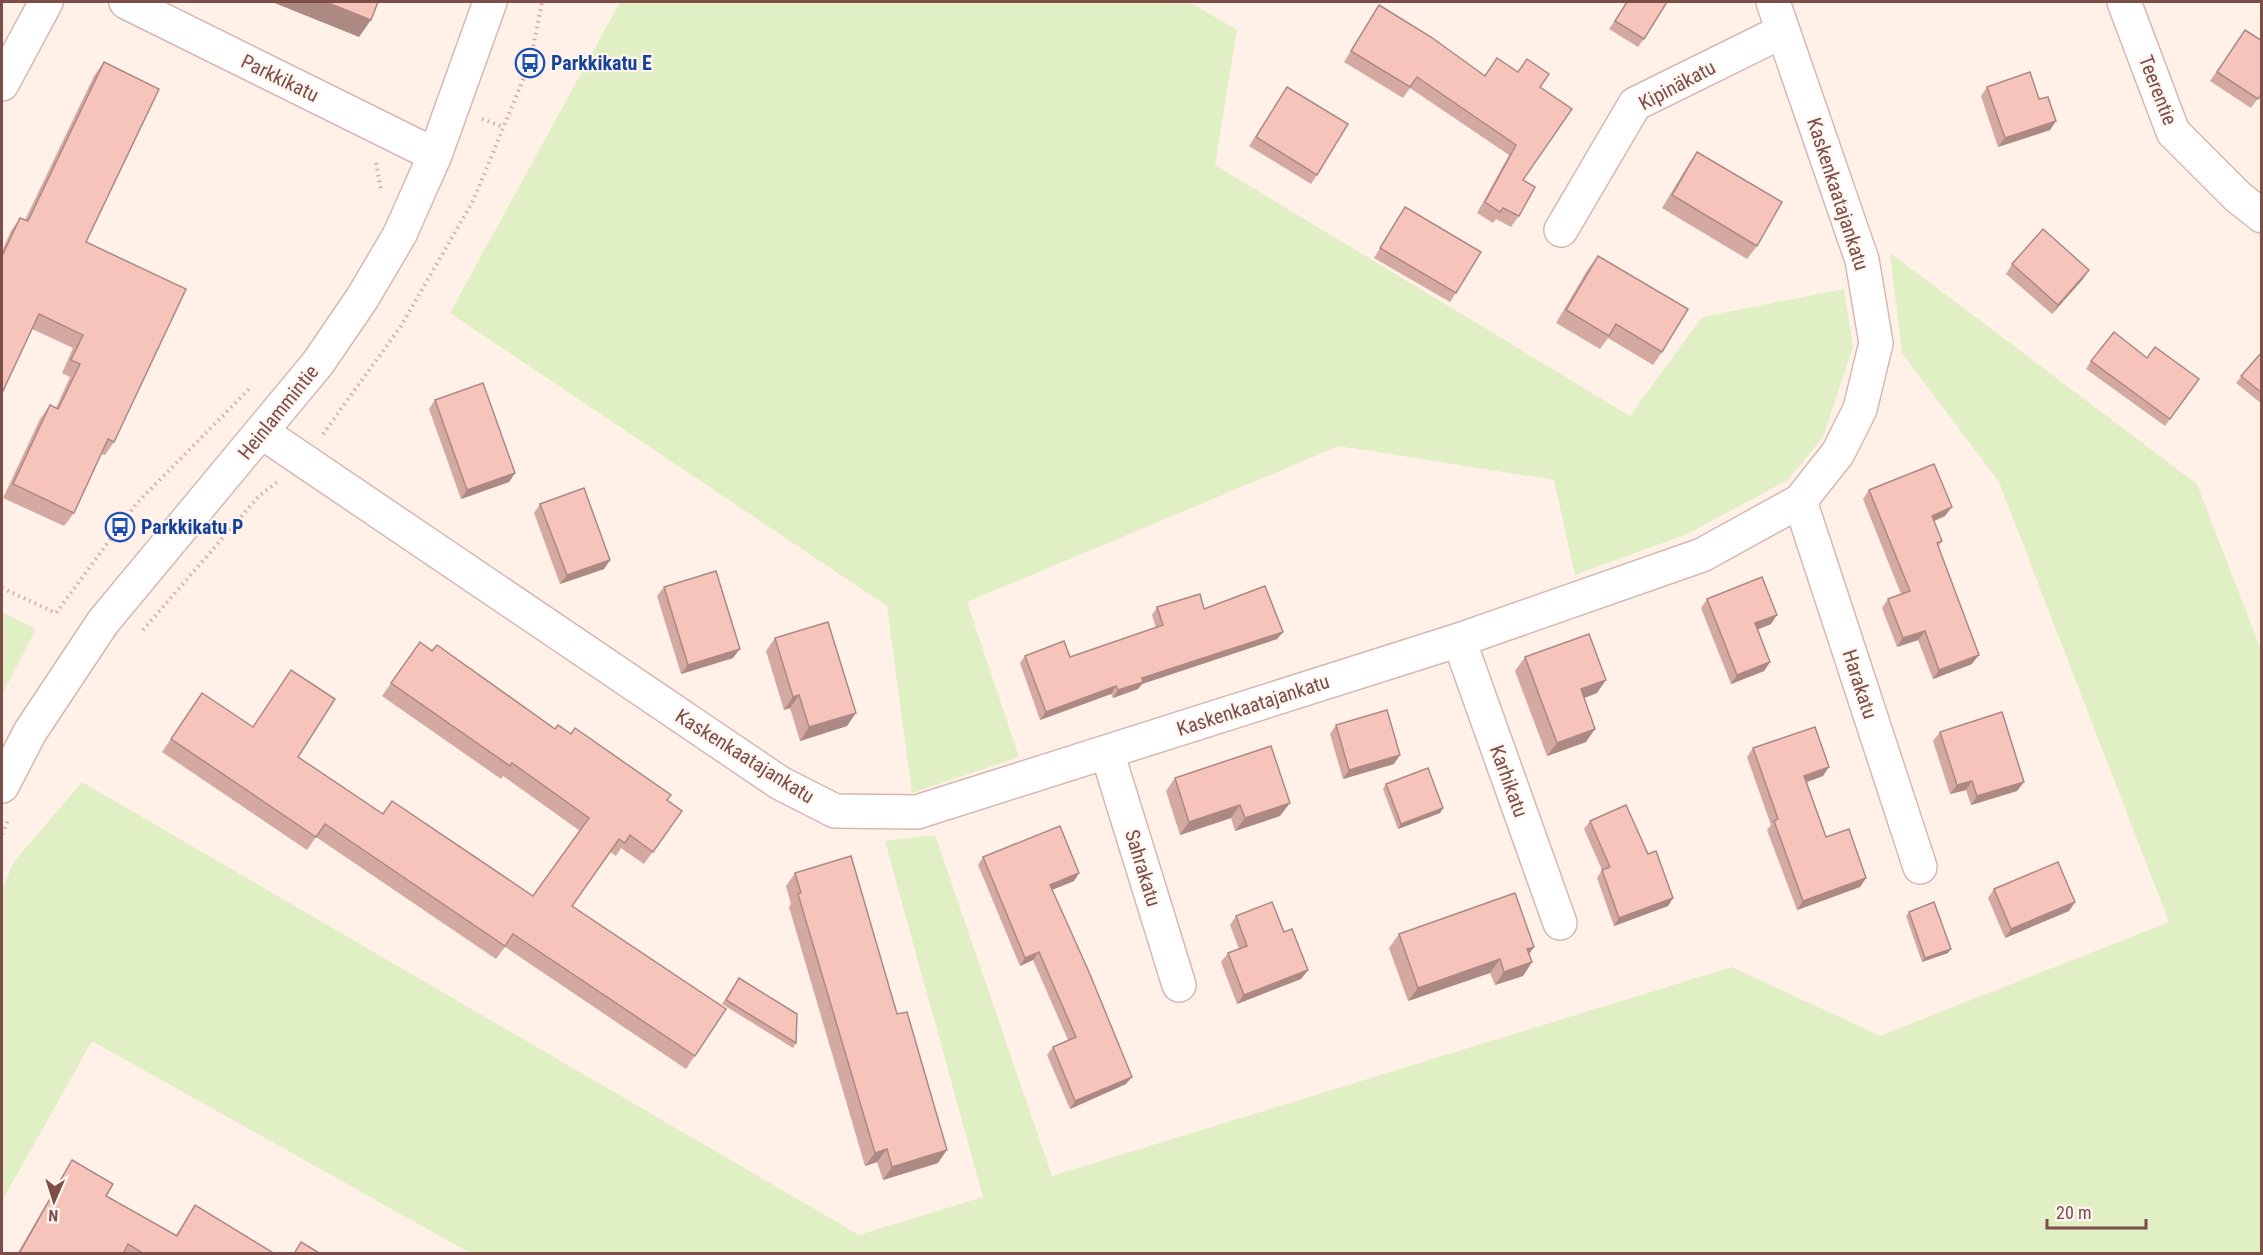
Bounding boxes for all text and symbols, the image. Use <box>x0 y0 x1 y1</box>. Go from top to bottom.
bus stop icon: Parkkikatu E <box>514 47 546 79</box>
street label: Parkkikatu <box>237 49 323 107</box>
place label: Parkkikatu E <box>551 51 652 75</box>
street label: Teerentie <box>2134 52 2182 128</box>
street label: Kipinäkatu <box>1635 55 1719 115</box>
street label: Kaskenkaatajankatu <box>1802 115 1874 273</box>
street label: Heinlammintie <box>233 360 323 464</box>
bus stop icon: Parkkikatu P <box>104 511 136 543</box>
place label: Parkkikatu P <box>141 515 243 539</box>
street label: Harakatu <box>1838 646 1882 722</box>
street label: Kaskenkaatajankatu <box>1174 669 1332 741</box>
street label: Kaskenkaatajankatu <box>671 704 819 808</box>
street label: Karhikatu <box>1485 742 1533 820</box>
street label: Sahrakatu <box>1120 827 1166 909</box>
north arrow <box>24 1171 84 1231</box>
scale bar <box>2047 1192 2146 1230</box>
text: 20 m <box>2056 1202 2091 1223</box>
text: N <box>48 1206 59 1225</box>

